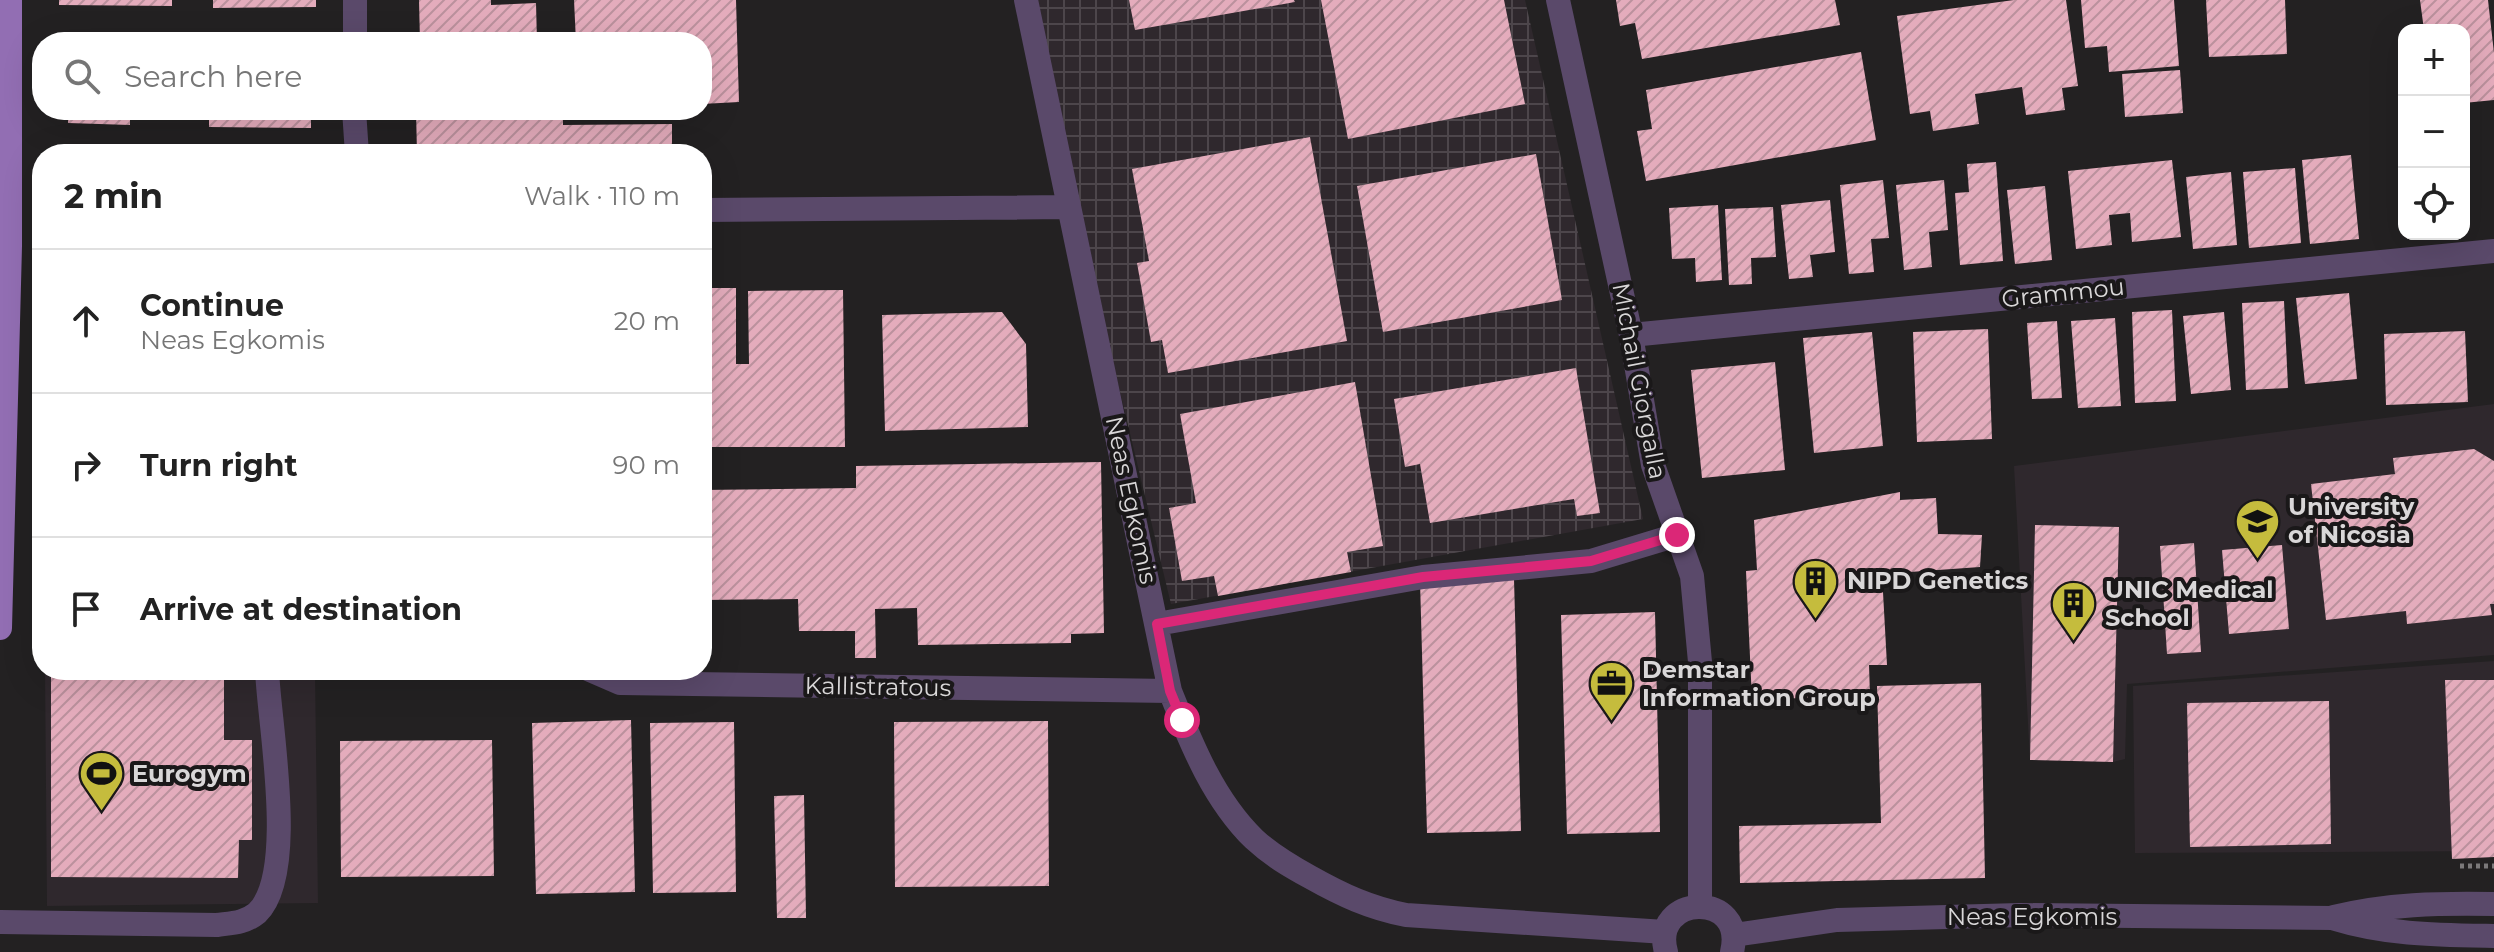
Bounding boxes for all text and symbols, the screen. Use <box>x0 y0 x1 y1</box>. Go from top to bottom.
map controls <box>2398 24 2470 240</box>
button: + <box>2398 24 2470 96</box>
search box <box>32 32 712 120</box>
icon: search <box>60 54 104 98</box>
text: Search here <box>124 58 302 95</box>
button: − <box>2398 96 2470 168</box>
button: locate <box>2398 168 2470 240</box>
text: 2 min <box>64 175 163 217</box>
text: Walk · 110 m <box>524 180 680 212</box>
street label: Grammou <box>2000 272 2126 313</box>
street label: Michail Giorgalla <box>1606 280 1673 482</box>
text: Continue <box>140 287 284 324</box>
icon: ahead <box>64 299 108 343</box>
text: 20 m <box>614 305 680 337</box>
text: Neas Egkomis <box>140 324 325 356</box>
street label: Neas Egkomis <box>1100 413 1163 586</box>
icon: right <box>64 443 108 487</box>
text: Turn right <box>140 447 297 484</box>
text: 90 m <box>613 449 680 481</box>
place label: University of Nicosia <box>2288 492 2415 549</box>
school or university icon: University of Nicosia <box>2233 497 2281 560</box>
route end <box>1659 517 1695 553</box>
building icon: NIPD Genetics <box>1792 557 1840 620</box>
place label: NIPD Genetics <box>1847 566 2029 595</box>
place label: UNIC Medical School <box>2105 575 2273 632</box>
building icon: UNIC Medical School <box>2050 580 2098 643</box>
icon: arrive <box>64 587 108 631</box>
text: Arrive at destination <box>140 591 462 628</box>
place label: Demstar Information Group <box>1642 655 1876 712</box>
office icon: Demstar Information Group <box>1587 660 1635 723</box>
street label: Kallistratous <box>804 671 952 702</box>
route start <box>1164 702 1200 738</box>
sports icon: Eurogym <box>77 750 125 813</box>
place label: Eurogym <box>132 759 247 788</box>
street label: Neas Egkomis <box>1947 902 2117 931</box>

